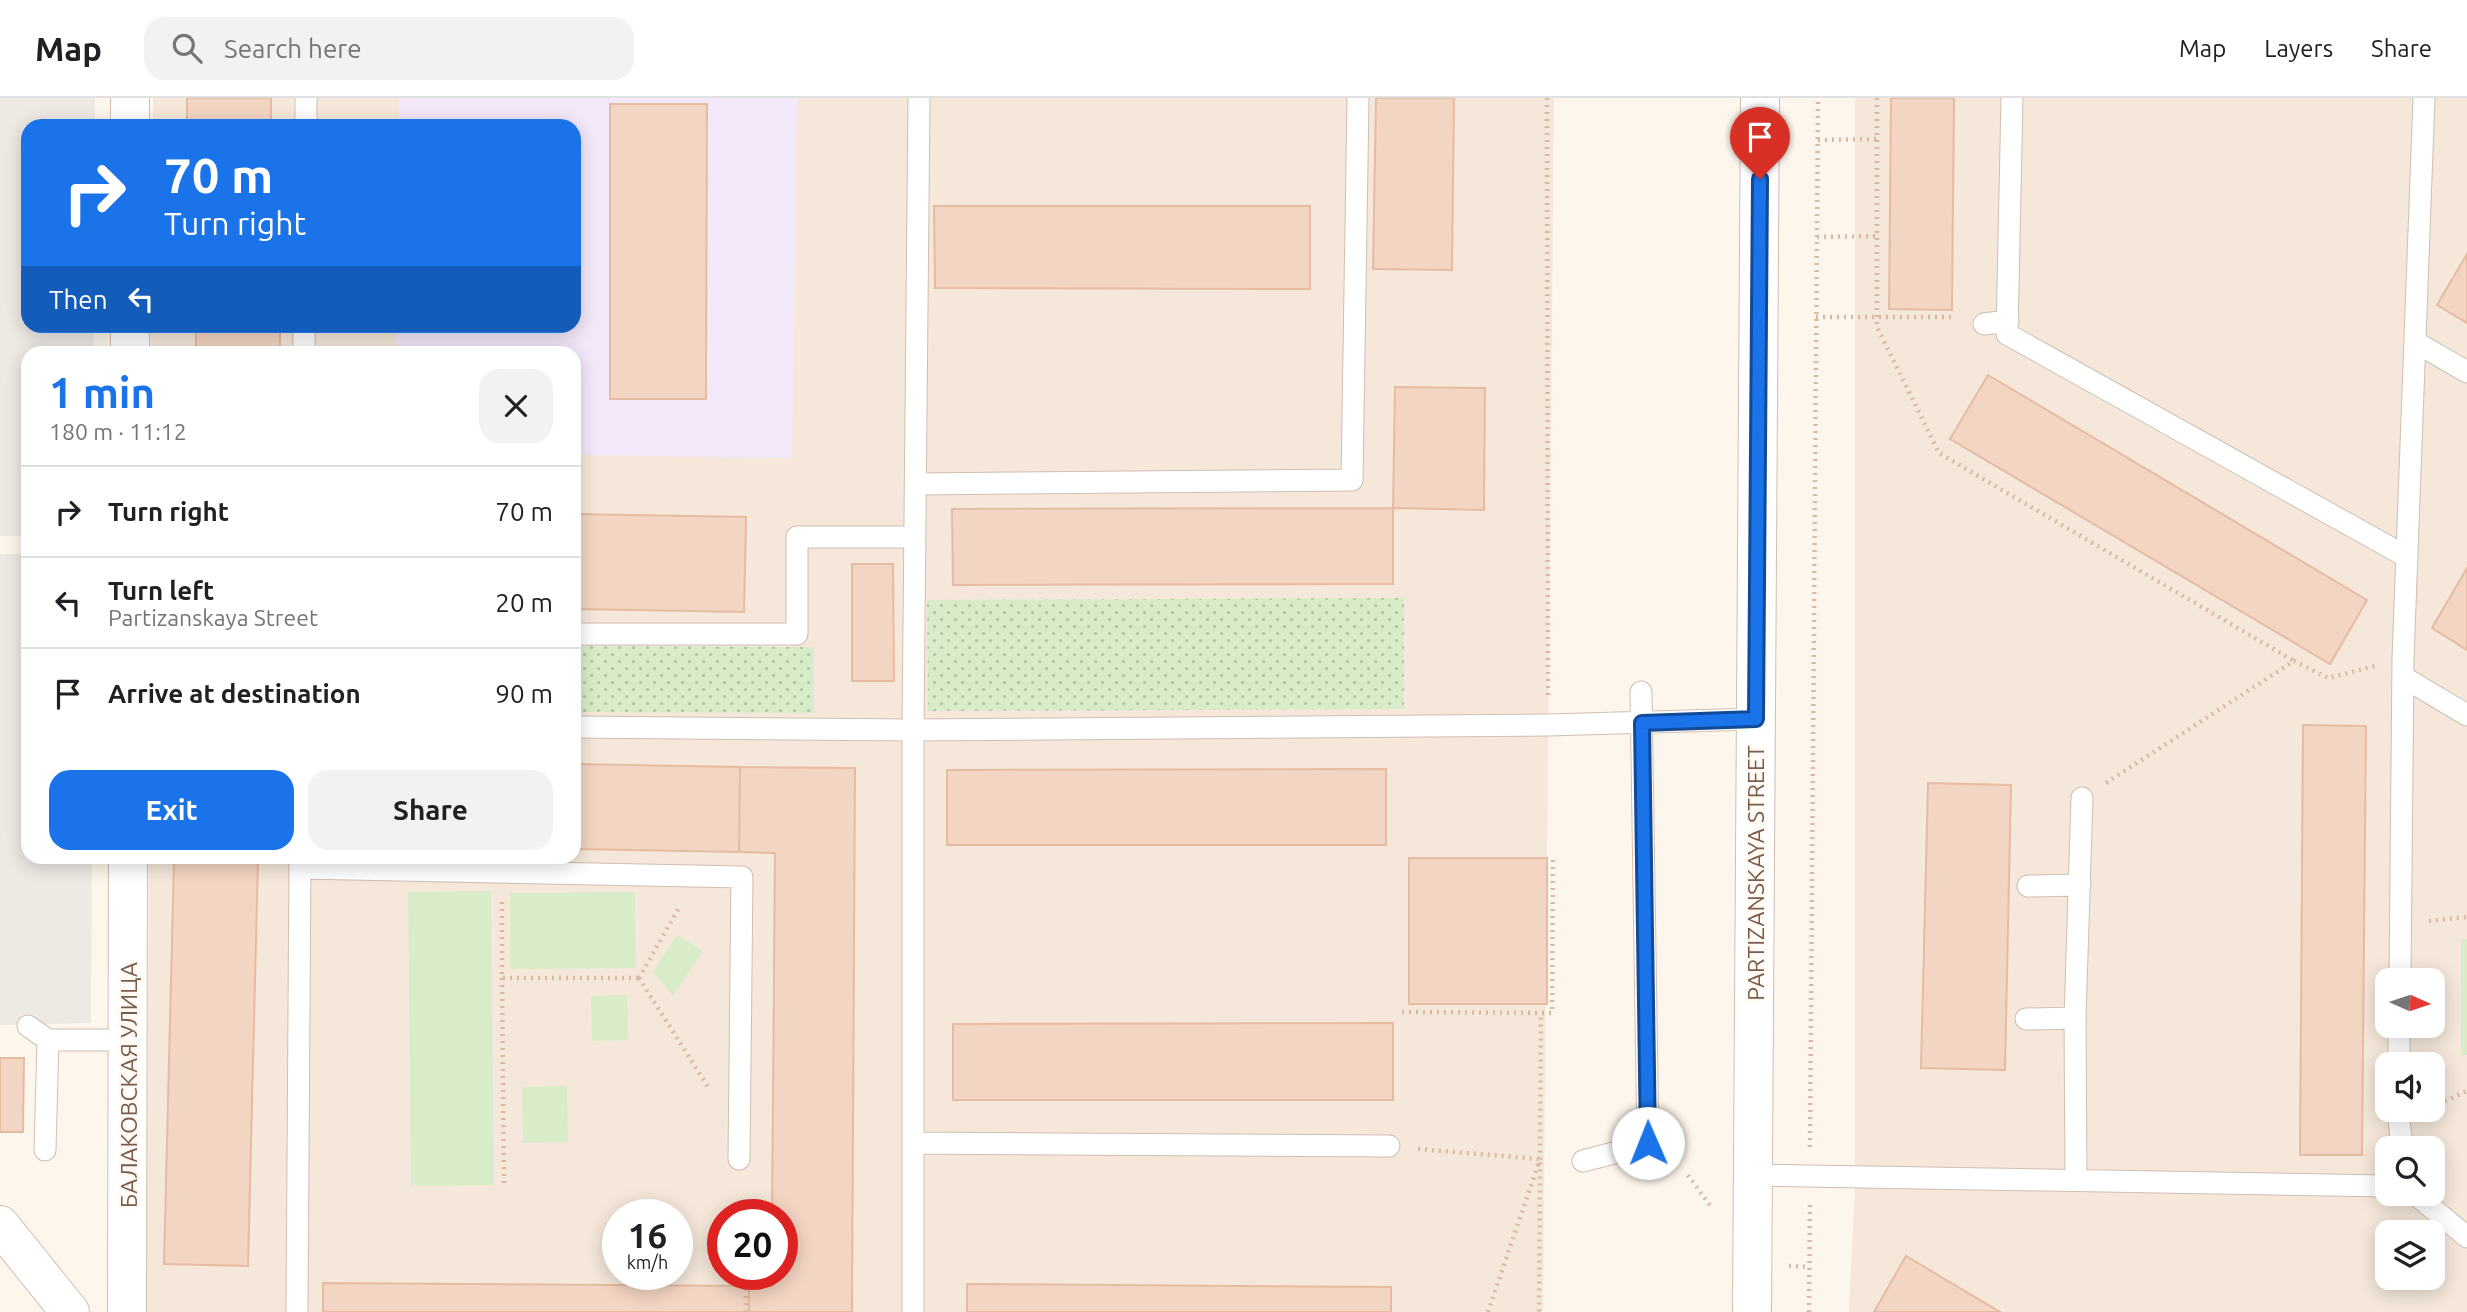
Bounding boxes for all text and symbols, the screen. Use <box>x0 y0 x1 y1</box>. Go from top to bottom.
search box <box>144 17 634 80</box>
icon: search <box>168 29 206 67</box>
text: Map <box>35 30 102 67</box>
text: Search here <box>224 34 362 63</box>
text: Map <box>2179 35 2226 62</box>
text: Layers <box>2264 35 2333 62</box>
text: Share <box>2371 35 2432 62</box>
pin <box>1730 107 1790 179</box>
icon: arrive <box>1741 118 1779 156</box>
icon: right <box>49 147 140 238</box>
text: 70 m <box>164 147 273 202</box>
text: Turn right <box>164 205 306 241</box>
icon: left <box>122 280 160 318</box>
text: Then <box>49 285 108 314</box>
text: 1 min <box>49 369 155 416</box>
button: close <box>479 369 553 443</box>
text: 180 m · 11:12 <box>49 419 187 444</box>
icon: right <box>49 493 87 531</box>
text: Turn right <box>108 497 229 526</box>
text: 70 m <box>495 497 553 526</box>
text: Turn left <box>108 576 214 605</box>
icon: left <box>49 584 87 622</box>
text: 20 m <box>495 588 553 617</box>
text: Partizanskaya Street <box>108 605 318 630</box>
icon: arrive <box>49 675 87 713</box>
text: Arrive at destination <box>108 679 361 708</box>
text: 90 m <box>495 679 553 708</box>
street label: PARTIZANSKAYA STREET <box>1743 745 1768 1001</box>
button: Exit <box>49 770 294 850</box>
button: Share <box>308 770 553 850</box>
street label: БАЛАКОВСКАЯ УЛИЦА <box>116 962 141 1208</box>
north arrow <box>2375 968 2445 1038</box>
map controls <box>2375 968 2445 1290</box>
button: sound <box>2375 1052 2445 1122</box>
position arrow <box>1611 1106 1685 1180</box>
button: search <box>2375 1136 2445 1206</box>
speed limit sign: 20 <box>707 1199 798 1290</box>
text: 16 <box>628 1215 667 1255</box>
button: layers <box>2375 1220 2445 1290</box>
text: km/h <box>627 1252 668 1272</box>

